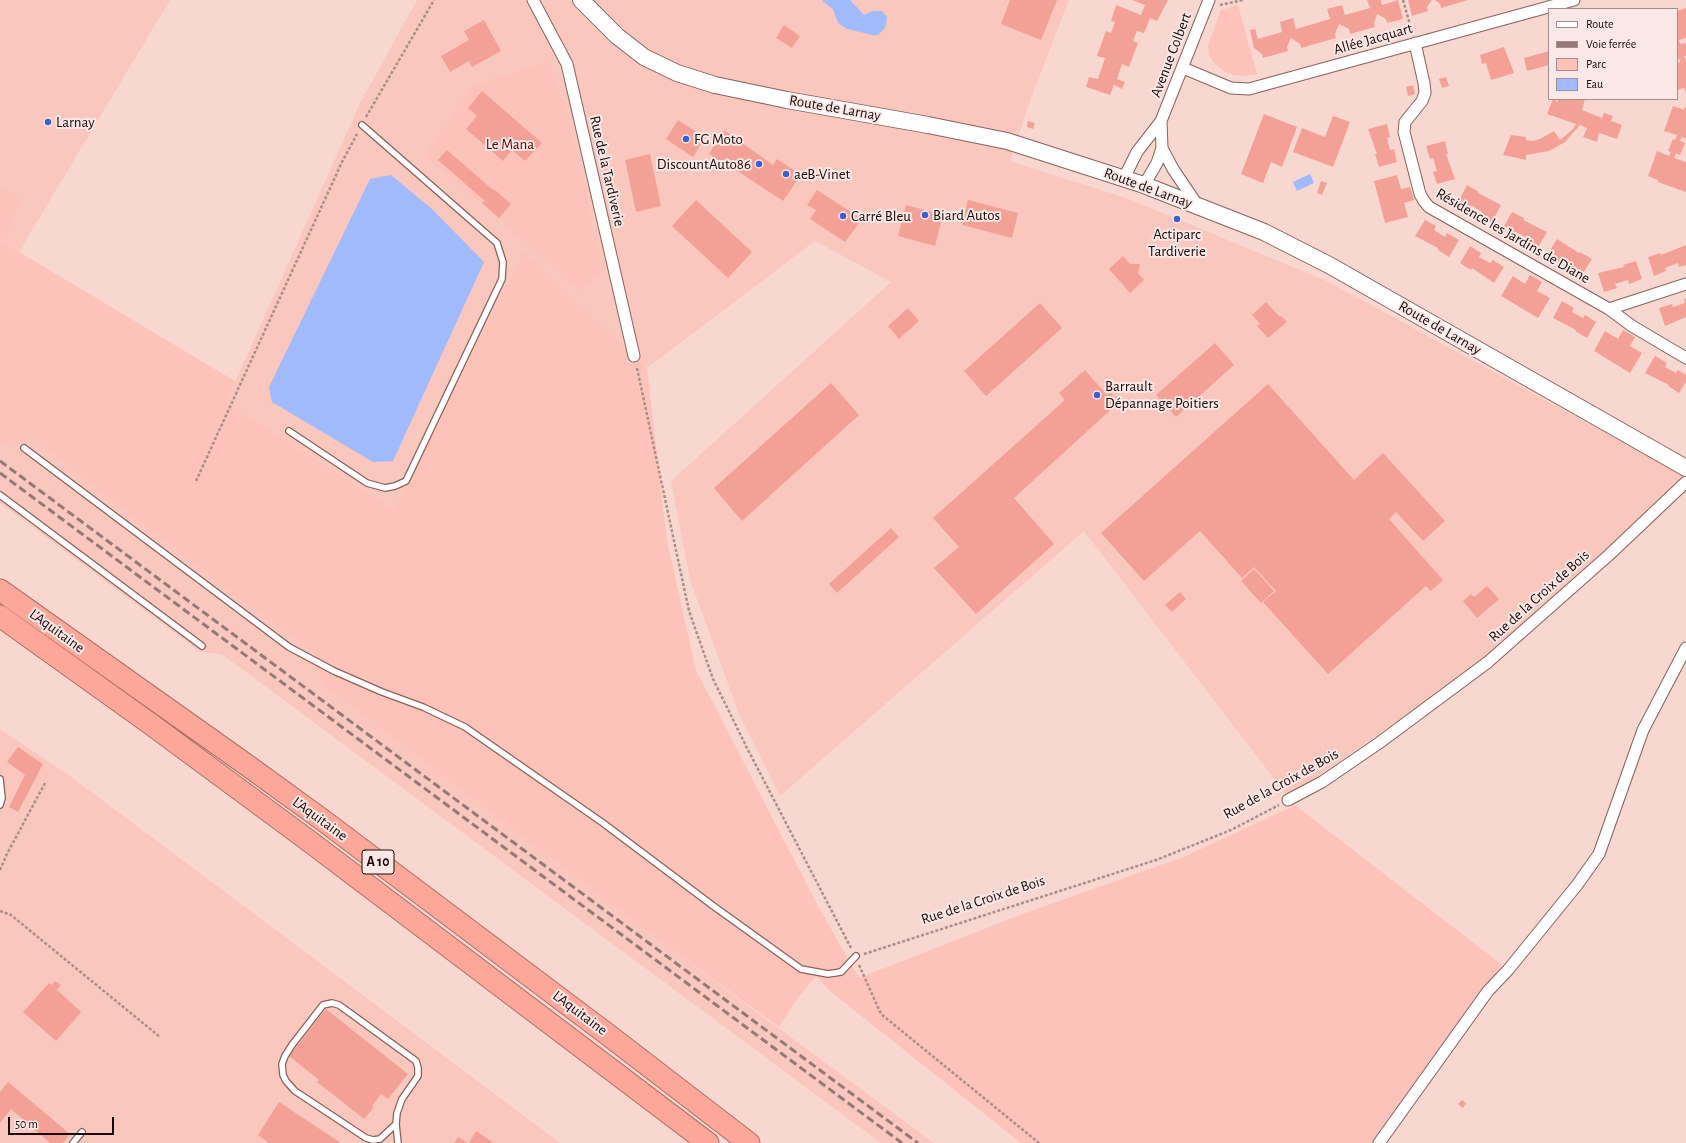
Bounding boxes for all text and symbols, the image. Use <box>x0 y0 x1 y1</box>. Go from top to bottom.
legend <box>1548 8 1678 100</box>
street label: Avenue Colbert <box>1147 10 1195 100</box>
text: Route <box>1586 18 1613 30</box>
street label: Allée Jacquart <box>1332 19 1414 59</box>
text: Voie ferrée <box>1586 38 1636 50</box>
text: Parc <box>1586 58 1606 70</box>
text: Eau <box>1586 78 1603 90</box>
street label: Route de Larnay <box>788 91 882 125</box>
place label: Larnay <box>56 113 95 131</box>
street label: Rue de la Tardiverie <box>586 114 628 228</box>
marker: Larnay <box>43 117 53 127</box>
place label: FG Moto <box>694 130 743 148</box>
marker: FG Moto <box>681 134 691 144</box>
park label: Le Mana <box>486 135 534 153</box>
place label: DiscountAuto86 <box>657 155 751 173</box>
marker: DiscountAuto86 <box>754 159 764 169</box>
street label: Route de Larnay <box>1101 164 1195 212</box>
place label: aeB-Vinet <box>794 165 850 183</box>
marker: aeB-Vinet <box>781 169 791 179</box>
street label: Résidence les Jardins de Diane <box>1433 184 1593 288</box>
place label: Biard Autos <box>933 206 1000 224</box>
place label: Carré Bleu <box>851 207 911 225</box>
marker: Biard Autos <box>920 210 930 220</box>
marker: Carré Bleu <box>838 211 848 221</box>
marker: Actiparc Tardiverie <box>1172 214 1182 224</box>
place label: Actiparc Tardiverie <box>1148 225 1206 260</box>
street label: Route de Larnay <box>1395 297 1485 359</box>
place label: Barrault Dépannage Poitiers <box>1105 377 1219 412</box>
marker: Barrault Dépannage Poitiers <box>1092 390 1102 400</box>
street label: Rue de la Croix de Bois <box>1485 546 1593 646</box>
street label: L'Aquitaine <box>26 605 88 657</box>
street label: Rue de la Croix de Bois <box>1220 745 1342 823</box>
street label: L'Aquitaine <box>289 793 351 845</box>
road number: A 10 <box>362 850 394 874</box>
street label: Rue de la Croix de Bois <box>919 871 1047 929</box>
street label: L'Aquitaine <box>549 987 611 1039</box>
scale bar <box>10 1109 116 1135</box>
text: 50 m <box>15 1118 38 1130</box>

